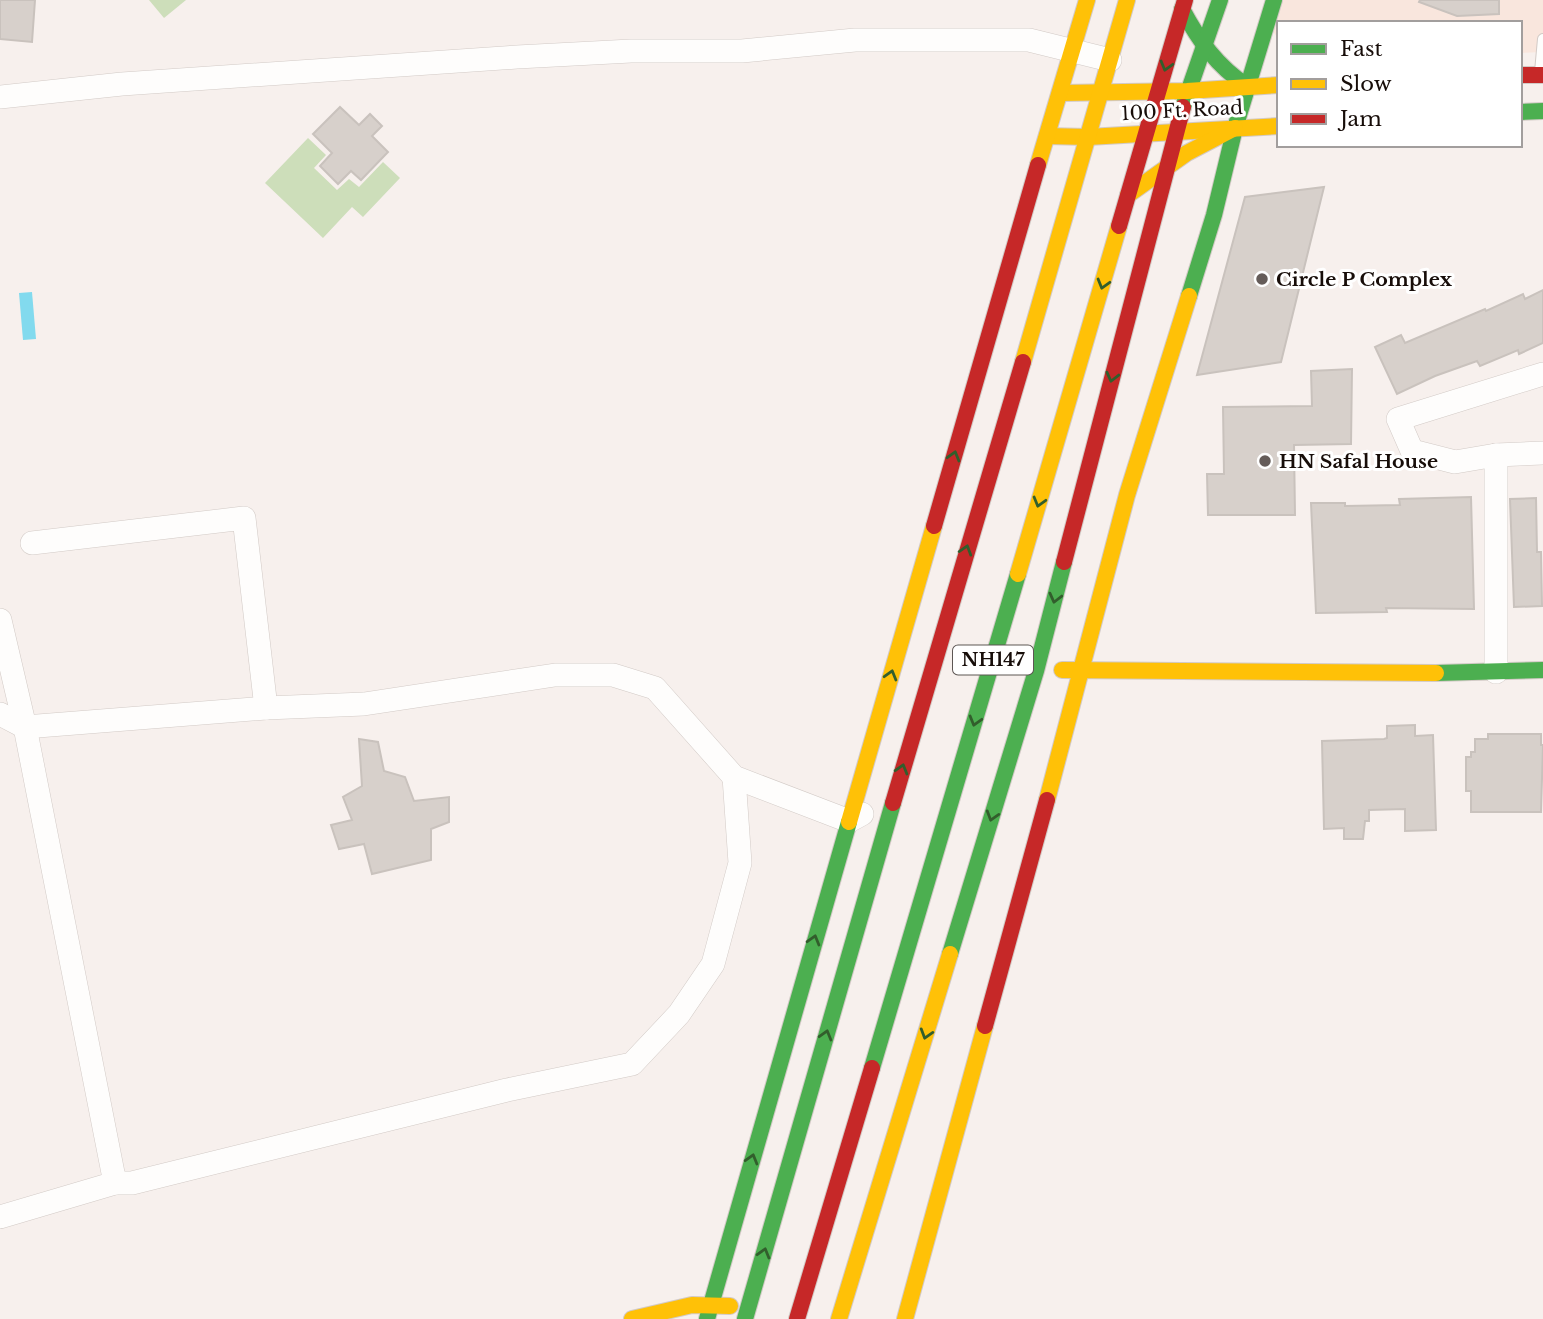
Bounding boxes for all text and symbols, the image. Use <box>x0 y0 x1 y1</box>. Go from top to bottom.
legend <box>1277 21 1522 147</box>
text: Fast <box>1340 36 1382 62</box>
one-way arrow <box>1160 59 1174 71</box>
text: Slow <box>1340 71 1392 97</box>
street label: 100 Ft. Road <box>1120 96 1244 125</box>
text: Jam <box>1337 106 1382 132</box>
place label: Circle P Complex <box>1276 268 1453 291</box>
marker: Circle P Complex <box>1254 271 1270 287</box>
one-way arrow <box>1096 278 1111 290</box>
one-way arrow <box>1106 371 1120 383</box>
one-way arrow <box>945 450 960 462</box>
place label: HN Safal House <box>1279 450 1438 473</box>
marker: HN Safal House <box>1257 453 1273 469</box>
one-way arrow <box>1033 496 1047 508</box>
one-way arrow <box>957 545 972 557</box>
one-way arrow <box>1049 591 1063 603</box>
road number: NH147 <box>953 646 1033 674</box>
one-way arrow <box>883 669 897 681</box>
one-way arrow <box>969 715 984 727</box>
one-way arrow <box>894 763 909 775</box>
one-way arrow <box>985 810 1000 822</box>
one-way arrow <box>806 934 821 946</box>
one-way arrow <box>919 1027 934 1039</box>
one-way arrow <box>818 1029 833 1041</box>
one-way arrow <box>744 1153 759 1165</box>
one-way arrow <box>755 1248 770 1260</box>

